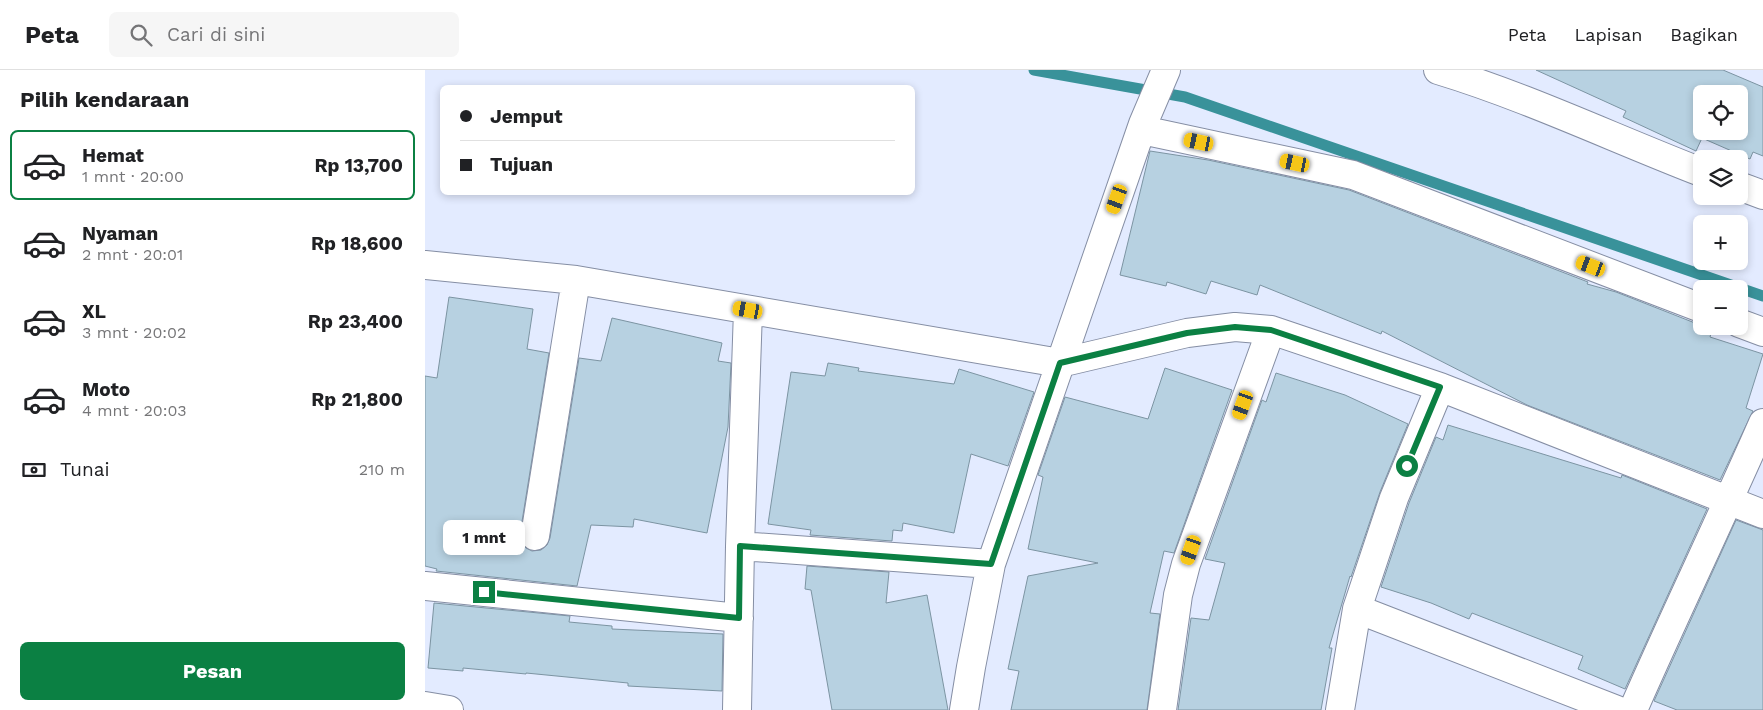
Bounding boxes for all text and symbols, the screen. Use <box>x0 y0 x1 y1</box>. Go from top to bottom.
search box <box>109 12 459 57</box>
text: Peta <box>25 21 79 49</box>
icon: search <box>127 21 155 49</box>
text: Cari di sini <box>167 23 265 46</box>
text: Peta <box>1508 24 1546 45</box>
text: Lapisan <box>1574 24 1642 45</box>
text: Bagikan <box>1670 24 1738 45</box>
map controls <box>1693 85 1748 335</box>
button: locate <box>1693 85 1748 140</box>
text: Pilih kendaraan <box>20 87 189 112</box>
text: Jemput <box>490 105 563 128</box>
car <box>1182 132 1215 152</box>
icon: car <box>22 143 67 188</box>
text: Hemat <box>82 144 144 167</box>
button: layers <box>1693 150 1748 205</box>
text: Tujuan <box>490 153 553 176</box>
car <box>1278 153 1311 173</box>
text: Rp 13,700 <box>314 154 403 177</box>
text: 1 mnt · 20:00 <box>82 167 184 186</box>
car <box>1104 182 1129 216</box>
button: + <box>1693 215 1748 270</box>
icon: car <box>22 221 67 266</box>
text: Nyaman <box>82 222 158 245</box>
text: Rp 18,600 <box>311 232 403 255</box>
text: 2 mnt · 20:01 <box>82 245 183 264</box>
car <box>1574 254 1607 278</box>
button: − <box>1693 280 1748 335</box>
icon: car <box>22 299 67 344</box>
text: XL <box>82 300 106 323</box>
car <box>731 300 764 320</box>
text: Rp 23,400 <box>308 310 403 333</box>
text: 3 mnt · 20:02 <box>82 323 186 342</box>
icon: car <box>22 377 67 422</box>
text: Moto <box>82 378 130 401</box>
text: Rp 21,800 <box>311 388 403 411</box>
car <box>1230 388 1255 422</box>
text: 4 mnt · 20:03 <box>82 401 186 420</box>
route start <box>1396 455 1418 477</box>
icon: cash <box>20 456 48 484</box>
text: Tunai <box>60 458 110 481</box>
text: 210 m <box>359 460 405 479</box>
callout: 1 mnt <box>443 520 525 554</box>
text: 1 mnt <box>462 528 506 547</box>
car <box>1179 533 1202 567</box>
route end <box>473 581 495 603</box>
button: Pesan <box>20 642 405 700</box>

